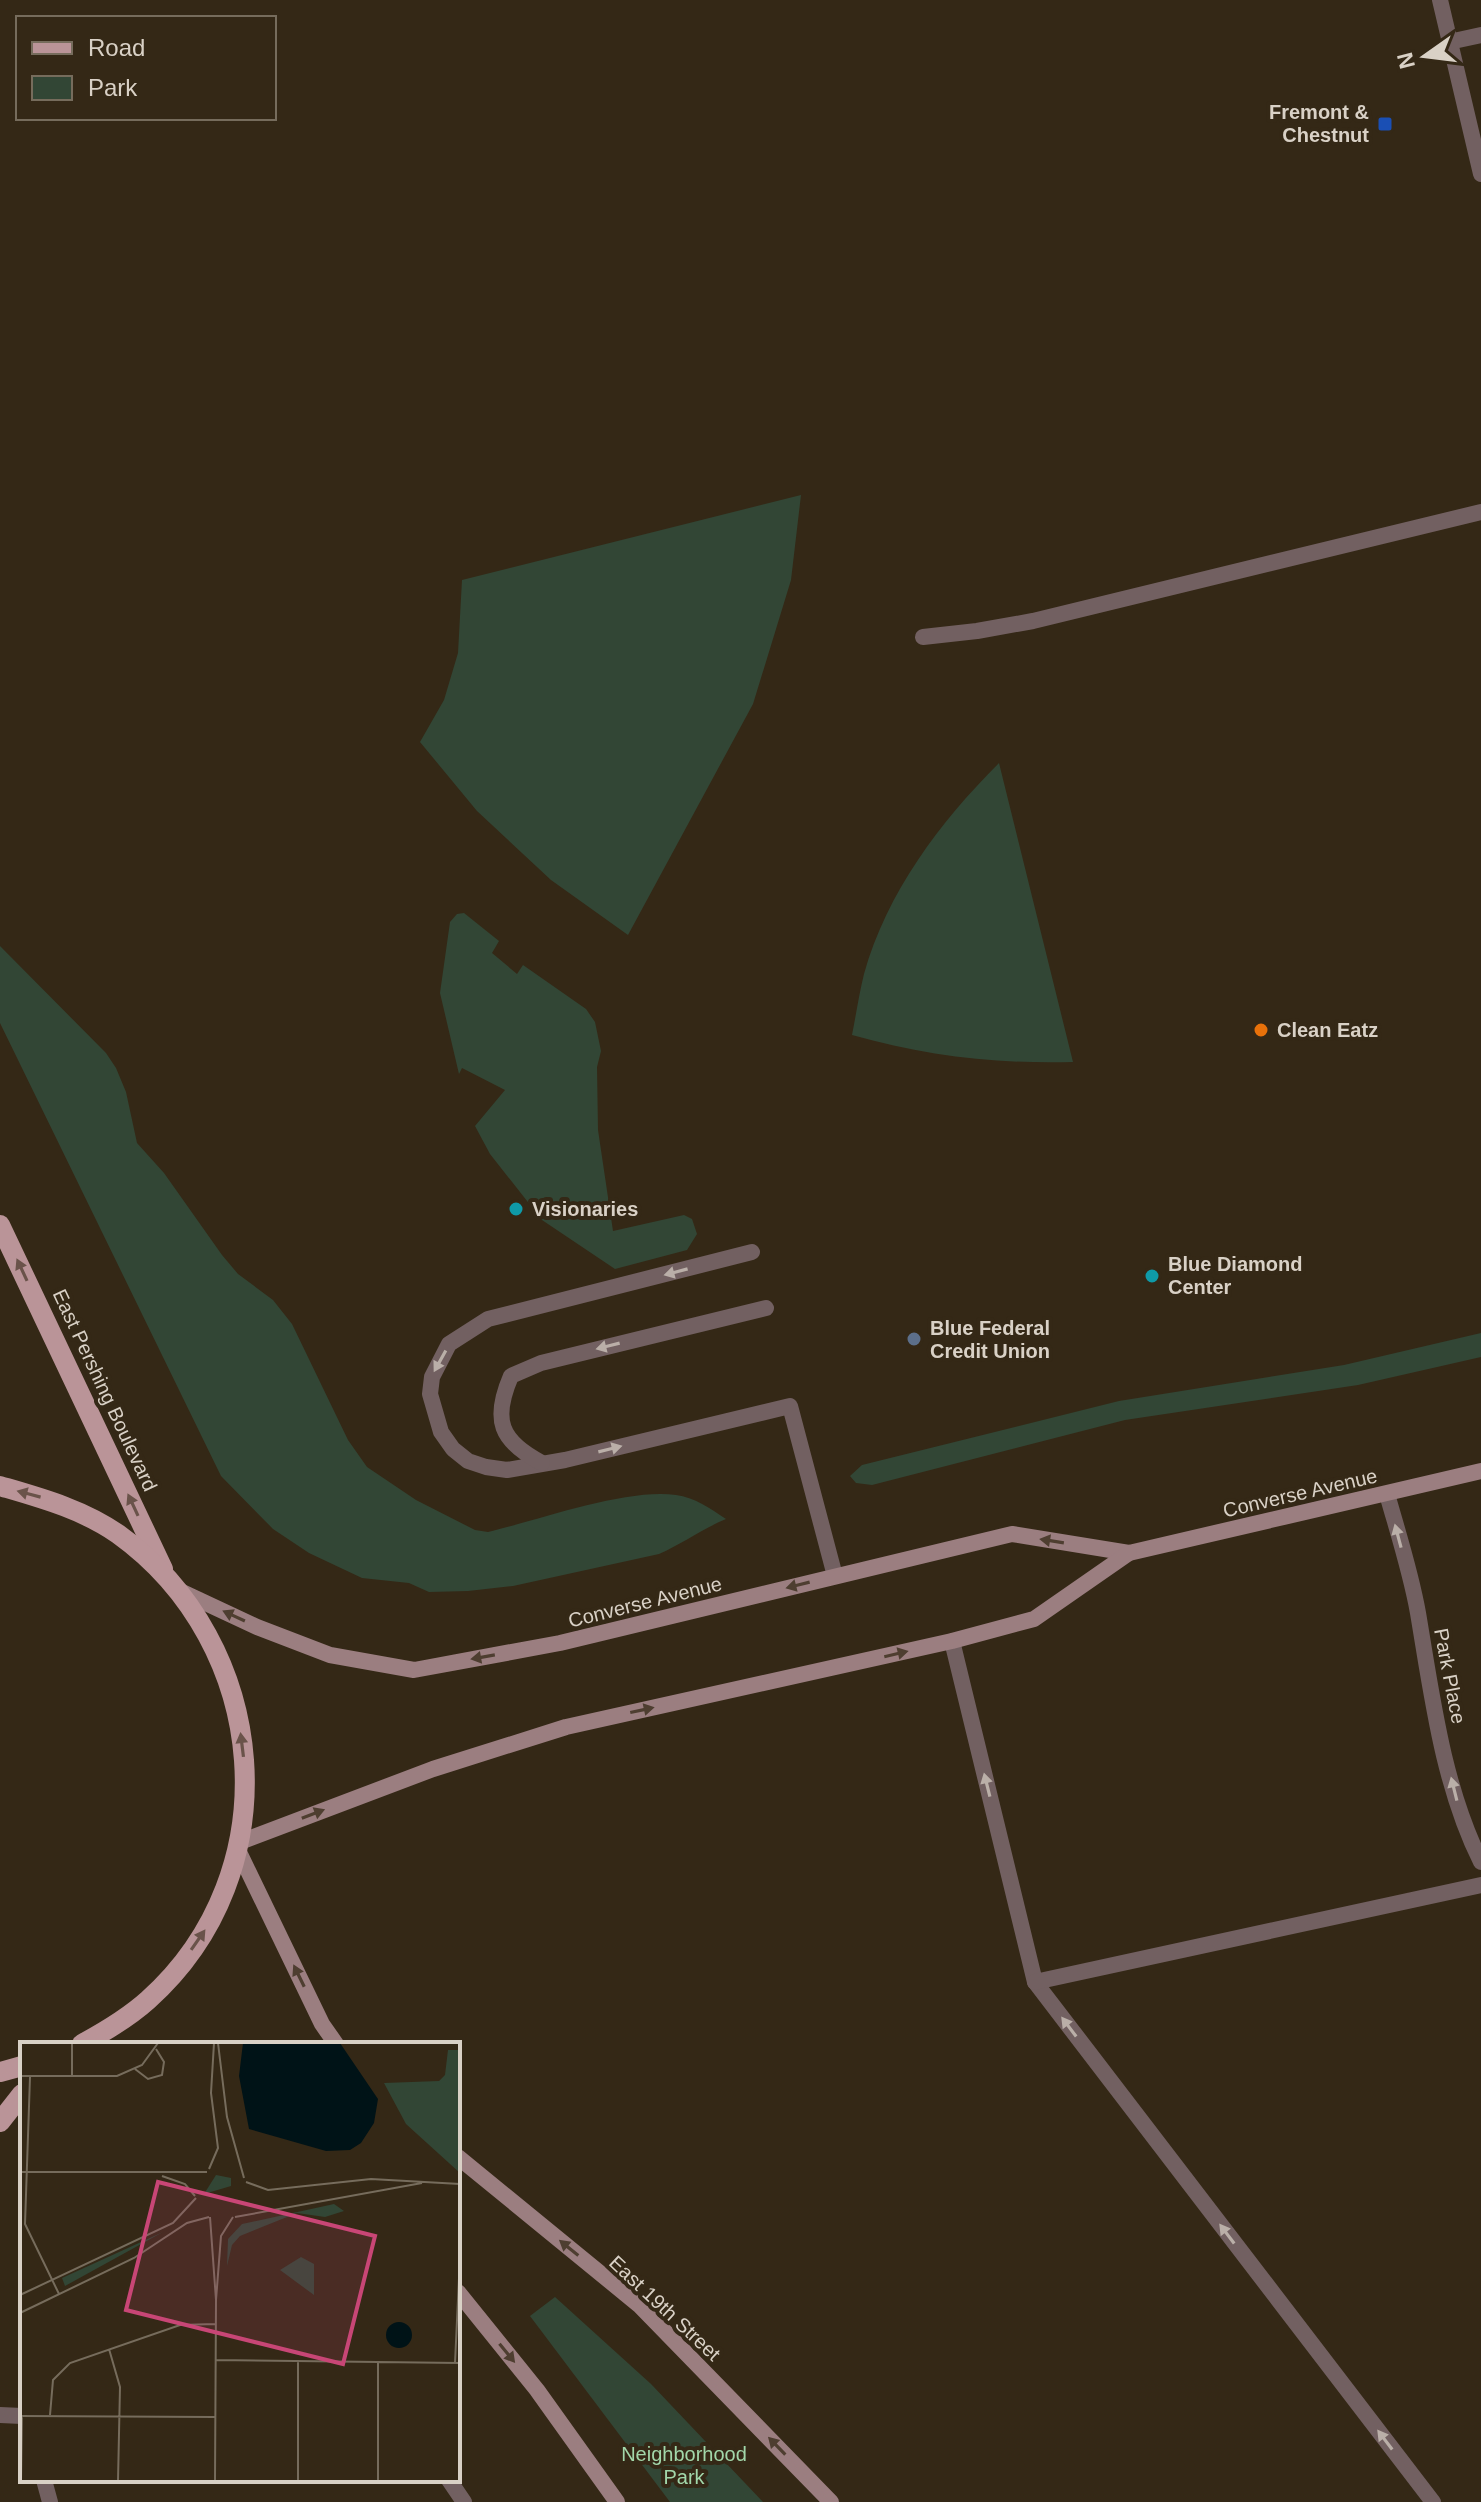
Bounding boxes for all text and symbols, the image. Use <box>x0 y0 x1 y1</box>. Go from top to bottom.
legend <box>16 16 276 120</box>
north arrow <box>1385 16 1465 96</box>
text: Road <box>88 34 145 61</box>
text: N <box>1392 50 1420 71</box>
text: Park <box>88 74 138 101</box>
place label: Fremont & Chestnut <box>1269 101 1369 146</box>
marker: Fremont & Chestnut <box>1376 115 1394 133</box>
place label: Clean Eatz <box>1277 1019 1378 1041</box>
marker: Clean Eatz <box>1252 1021 1270 1039</box>
place label: Visionaries <box>532 1198 638 1220</box>
marker: Visionaries <box>507 1200 525 1218</box>
place label: Blue Diamond Center <box>1168 1253 1302 1298</box>
one-way arrow <box>15 1259 29 1282</box>
one-way arrow <box>664 1266 689 1278</box>
marker: Blue Diamond Center <box>1143 1267 1161 1285</box>
street label: East Pershing Boulevard <box>49 1286 161 1494</box>
place label: Blue Federal Credit Union <box>930 1317 1050 1362</box>
marker: Blue Federal Credit Union <box>905 1330 923 1348</box>
one-way arrow <box>596 1341 621 1353</box>
one-way arrow <box>433 1350 447 1372</box>
one-way arrow <box>598 1443 623 1455</box>
street label: Converse Avenue <box>1221 1465 1379 1521</box>
one-way arrow <box>16 1488 41 1500</box>
one-way arrow <box>126 1494 140 1517</box>
one-way arrow <box>1392 1523 1404 1548</box>
one-way arrow <box>1039 1534 1064 1546</box>
street label: Converse Avenue <box>566 1572 724 1632</box>
one-way arrow <box>786 1579 811 1591</box>
one-way arrow <box>222 1609 245 1623</box>
street label: Park Place <box>1430 1626 1470 1726</box>
one-way arrow <box>884 1647 909 1660</box>
one-way arrow <box>471 1652 496 1664</box>
one-way arrow <box>630 1703 655 1716</box>
one-way arrow <box>235 1732 248 1757</box>
one-way arrow <box>980 1772 993 1797</box>
one-way arrow <box>1448 1777 1460 1802</box>
one-way arrow <box>301 1807 325 1820</box>
one-way arrow <box>190 1929 205 1951</box>
one-way arrow <box>292 1964 305 1987</box>
one-way arrow <box>1062 2017 1078 2037</box>
inset map <box>20 2042 460 2482</box>
one-way arrow <box>1220 2224 1236 2244</box>
one-way arrow <box>558 2239 579 2256</box>
street label: East 19th Street <box>605 2251 725 2365</box>
one-way arrow <box>498 2343 515 2363</box>
one-way arrow <box>1378 2430 1394 2450</box>
one-way arrow <box>768 2437 787 2456</box>
park label: Neighborhood Park <box>621 2443 747 2488</box>

